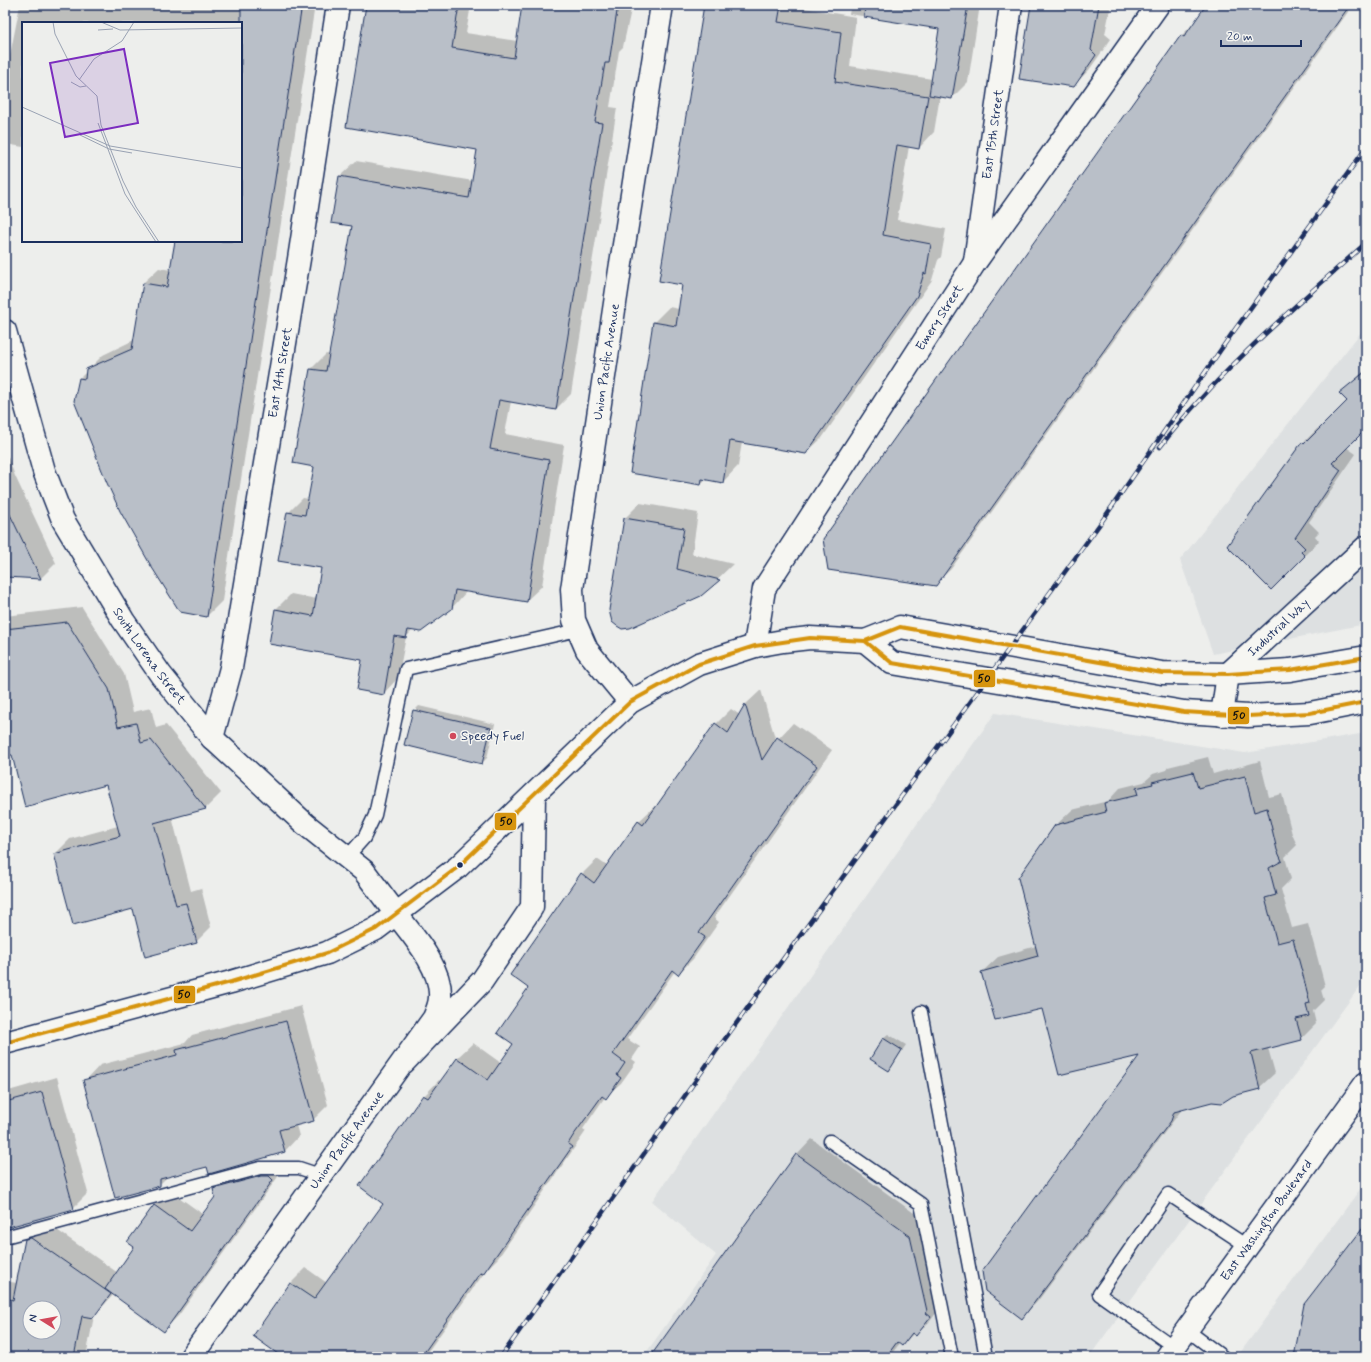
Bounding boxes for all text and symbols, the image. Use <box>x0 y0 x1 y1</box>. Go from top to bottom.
inset map <box>22 22 242 242</box>
scale bar <box>1221 22 1301 48</box>
text: 20 m <box>1227 29 1253 45</box>
street label: East 15th Street <box>978 88 1008 180</box>
street label: Emery Street <box>912 281 967 354</box>
street label: Union Pacific Avenue <box>589 302 623 421</box>
street label: East 14th Street <box>264 326 296 419</box>
street label: Industrial Way <box>1244 595 1313 660</box>
street label: South Lorena Street <box>109 604 190 708</box>
line badge: 50 <box>973 669 996 688</box>
text: 50 <box>978 672 990 686</box>
line badge: 50 <box>1227 706 1250 725</box>
text: 50 <box>1233 709 1245 723</box>
place label: Speedy Fuel <box>461 728 525 745</box>
marker: Speedy Fuel <box>448 731 458 741</box>
line badge: 50 <box>494 812 517 831</box>
text: 50 <box>500 815 512 829</box>
unlabelled marker <box>455 860 465 870</box>
line badge: 50 <box>173 985 196 1004</box>
text: 50 <box>178 988 190 1002</box>
street label: Union Pacific Avenue <box>305 1087 388 1193</box>
street label: East Washington Boulevard <box>1217 1156 1316 1284</box>
north arrow <box>22 1300 62 1340</box>
text: N <box>26 1313 41 1323</box>

